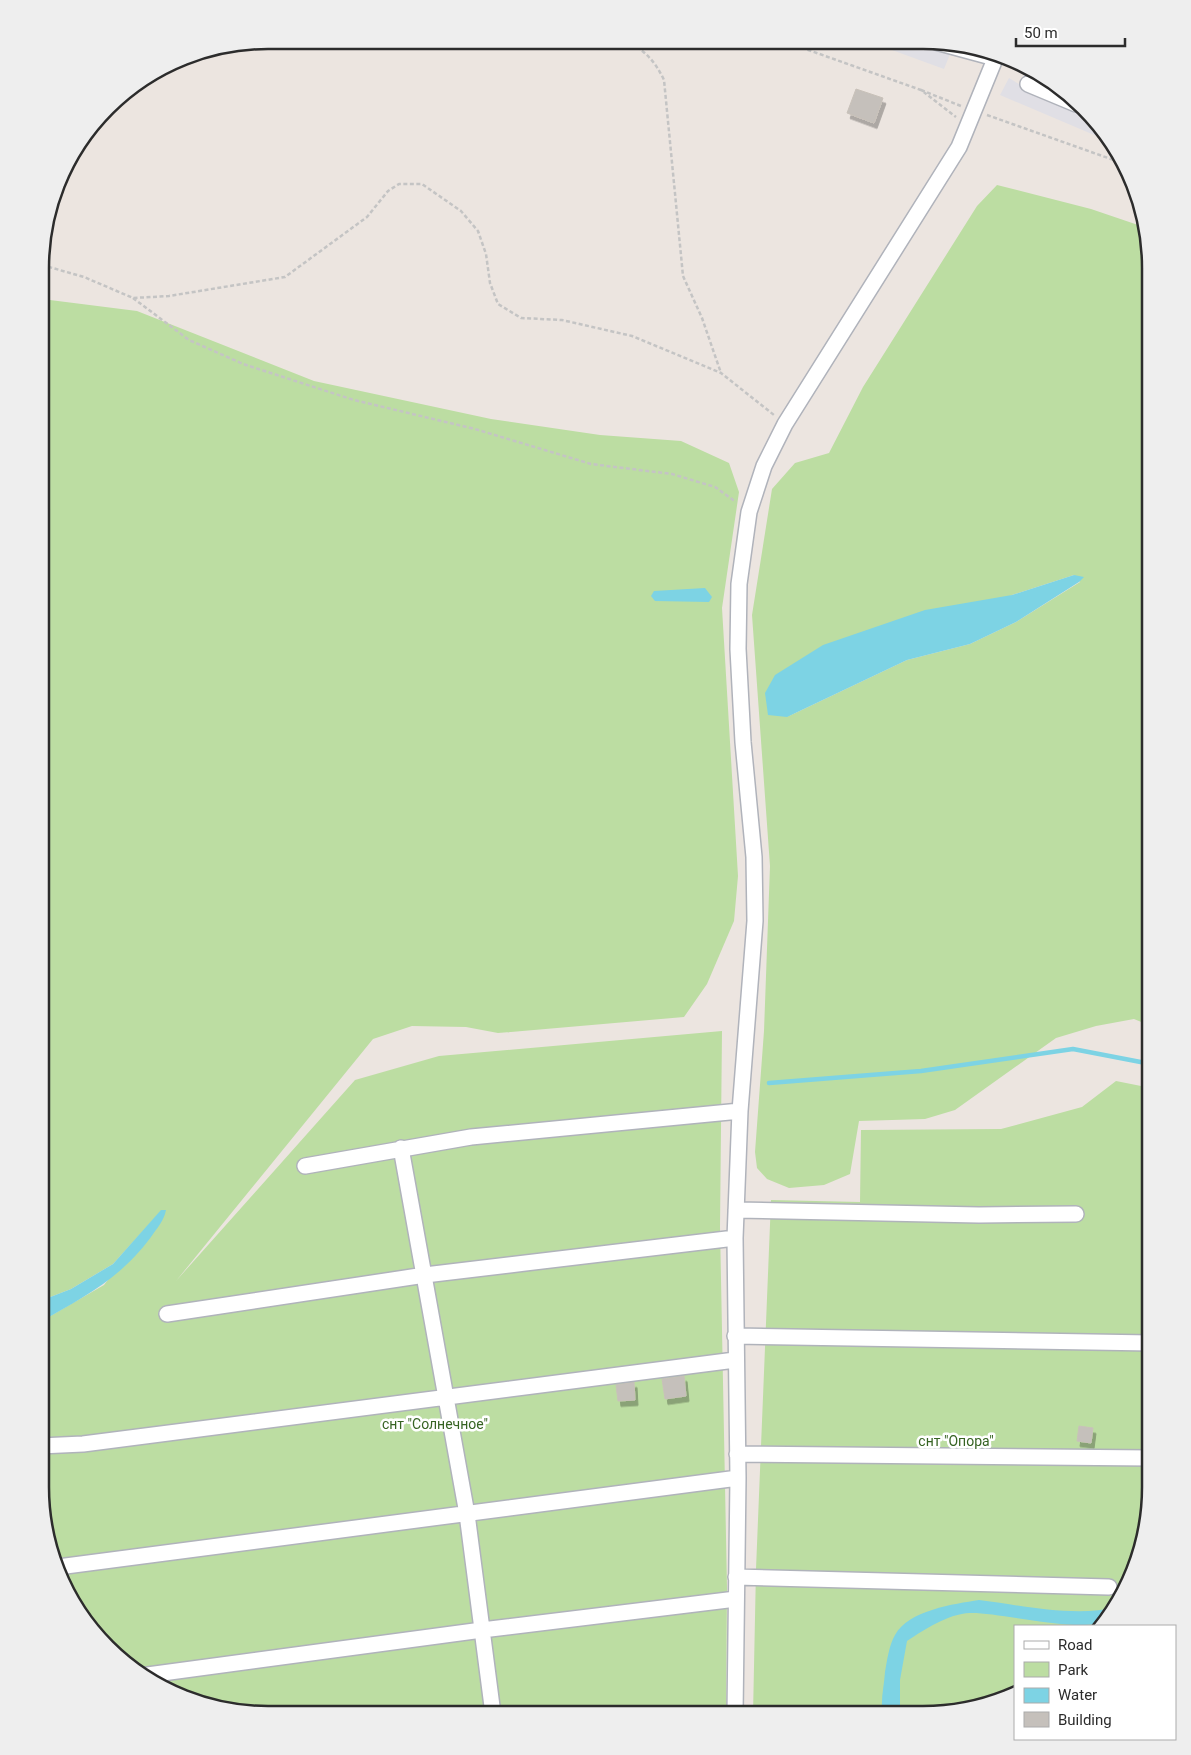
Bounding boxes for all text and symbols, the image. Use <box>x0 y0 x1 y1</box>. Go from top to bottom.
scale bar <box>1016 15 1125 47</box>
text: 50 m <box>1024 24 1058 42</box>
park label: снт "Солнечное" <box>382 1416 488 1432</box>
park label: снт "Опора" <box>918 1433 994 1449</box>
legend <box>1014 1625 1176 1740</box>
text: Road <box>1058 1636 1092 1654</box>
text: Park <box>1058 1661 1089 1679</box>
text: Water <box>1058 1686 1097 1704</box>
text: Building <box>1058 1711 1112 1729</box>

